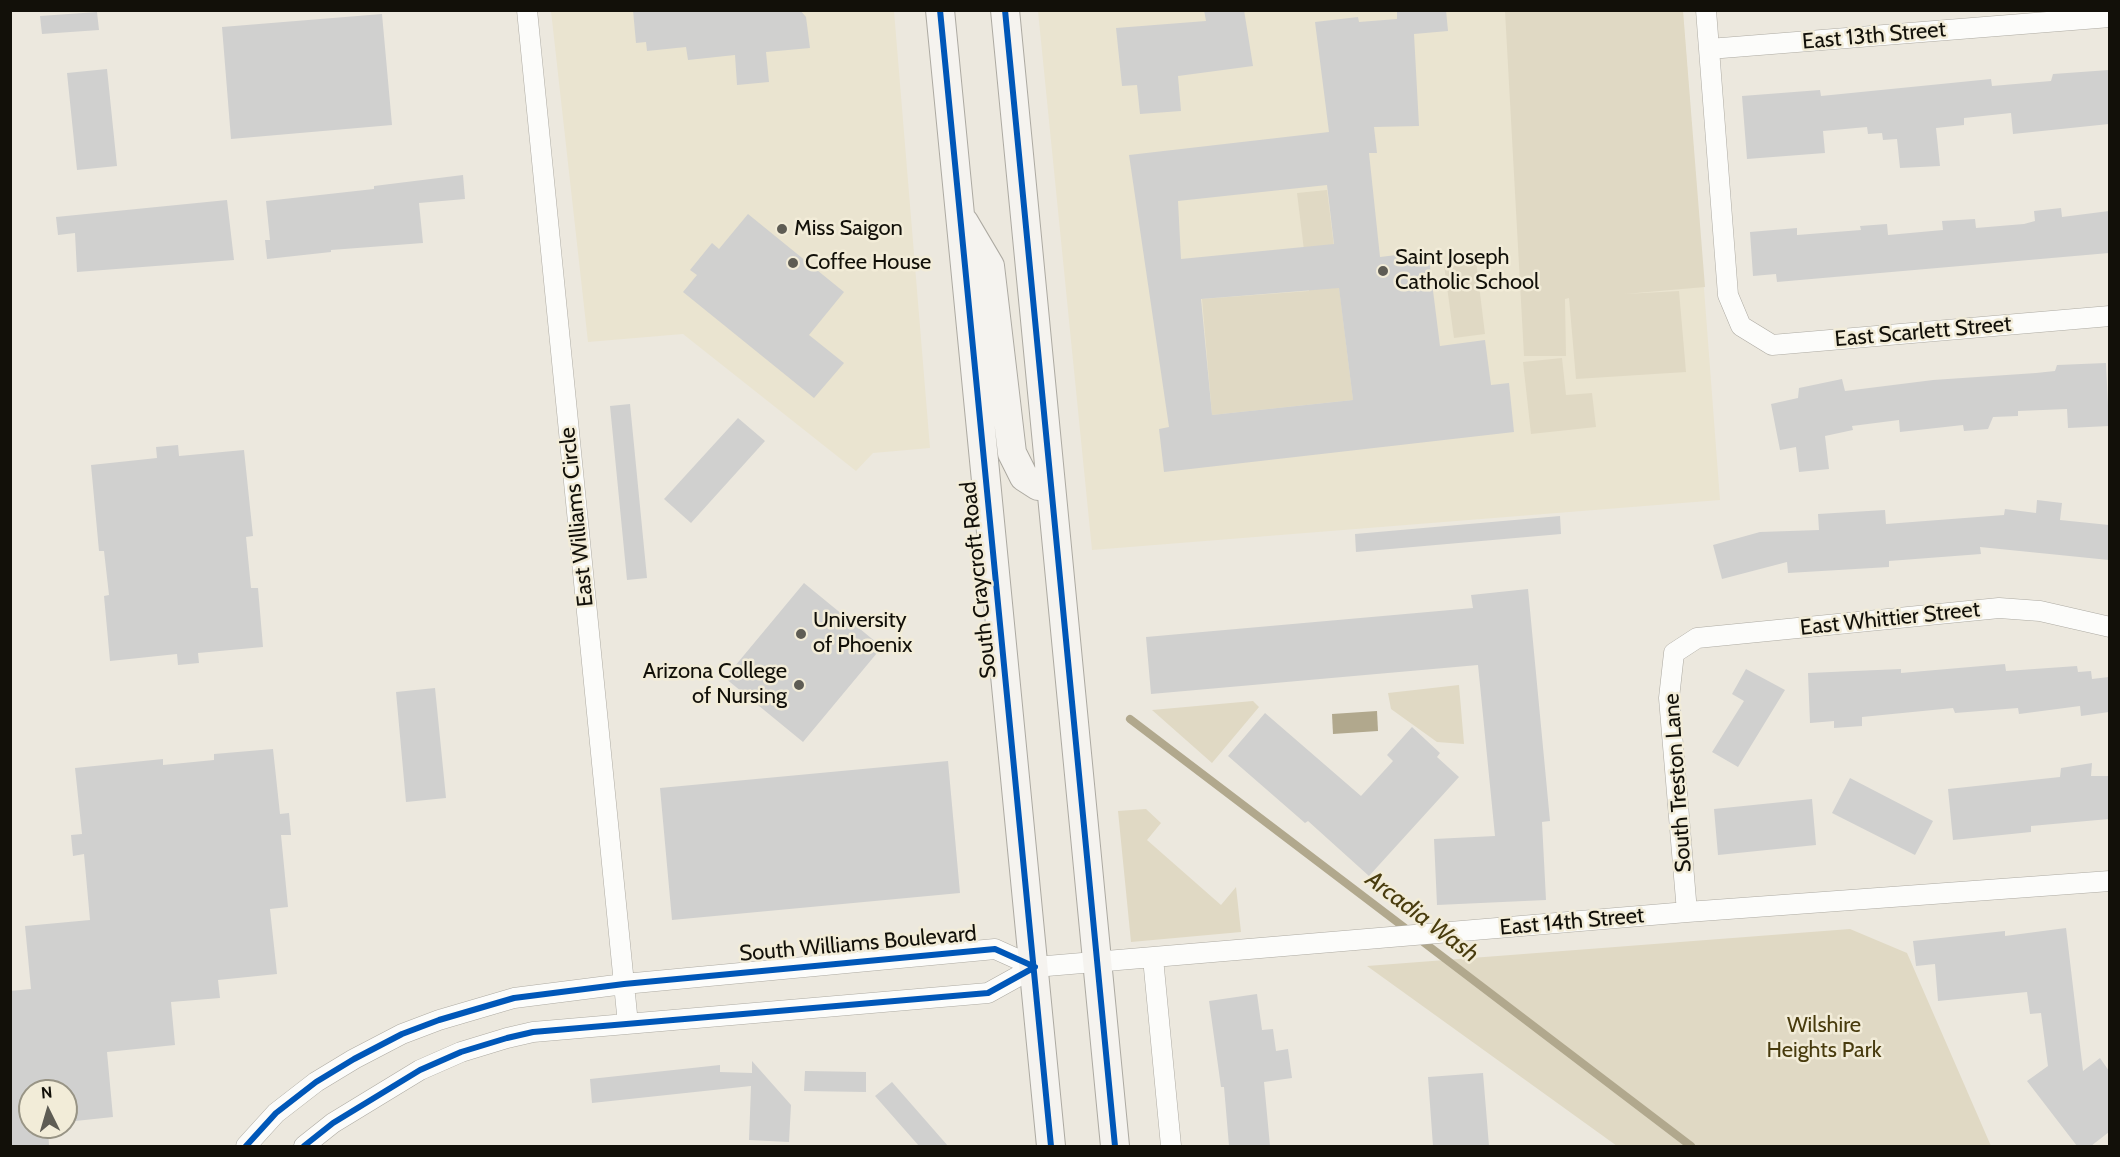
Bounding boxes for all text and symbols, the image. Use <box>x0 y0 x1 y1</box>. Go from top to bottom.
street label: East 13th Street <box>1801 17 1947 55</box>
place label: Miss Saigon <box>794 216 903 242</box>
marker: Miss Saigon <box>775 222 789 236</box>
place label: Saint Joseph Catholic School <box>1395 245 1539 296</box>
place label: Coffee House <box>805 250 931 276</box>
marker: Coffee House <box>786 256 800 270</box>
marker: Saint Joseph Catholic School <box>1376 264 1390 278</box>
street label: East Scarlett Street <box>1834 311 2012 353</box>
street label: East Williams Circle <box>554 426 600 608</box>
street label: South Craycroft Road <box>956 480 1002 680</box>
street label: East Whittier Street <box>1799 596 1981 642</box>
place label: University of Phoenix <box>813 608 912 660</box>
marker: University of Phoenix <box>794 627 808 641</box>
place label: Arizona College of Nursing <box>643 659 787 710</box>
marker: Arizona College of Nursing <box>792 678 806 692</box>
street label: South Treston Lane <box>1659 693 1697 873</box>
water label: Arcadia Wash <box>1360 865 1484 969</box>
street label: East 14th Street <box>1499 903 1645 941</box>
street label: South Williams Boulevard <box>738 920 978 968</box>
park label: Wilshire Heights Park <box>1767 1013 1881 1064</box>
north arrow <box>18 1079 78 1139</box>
text: N <box>40 1083 53 1103</box>

